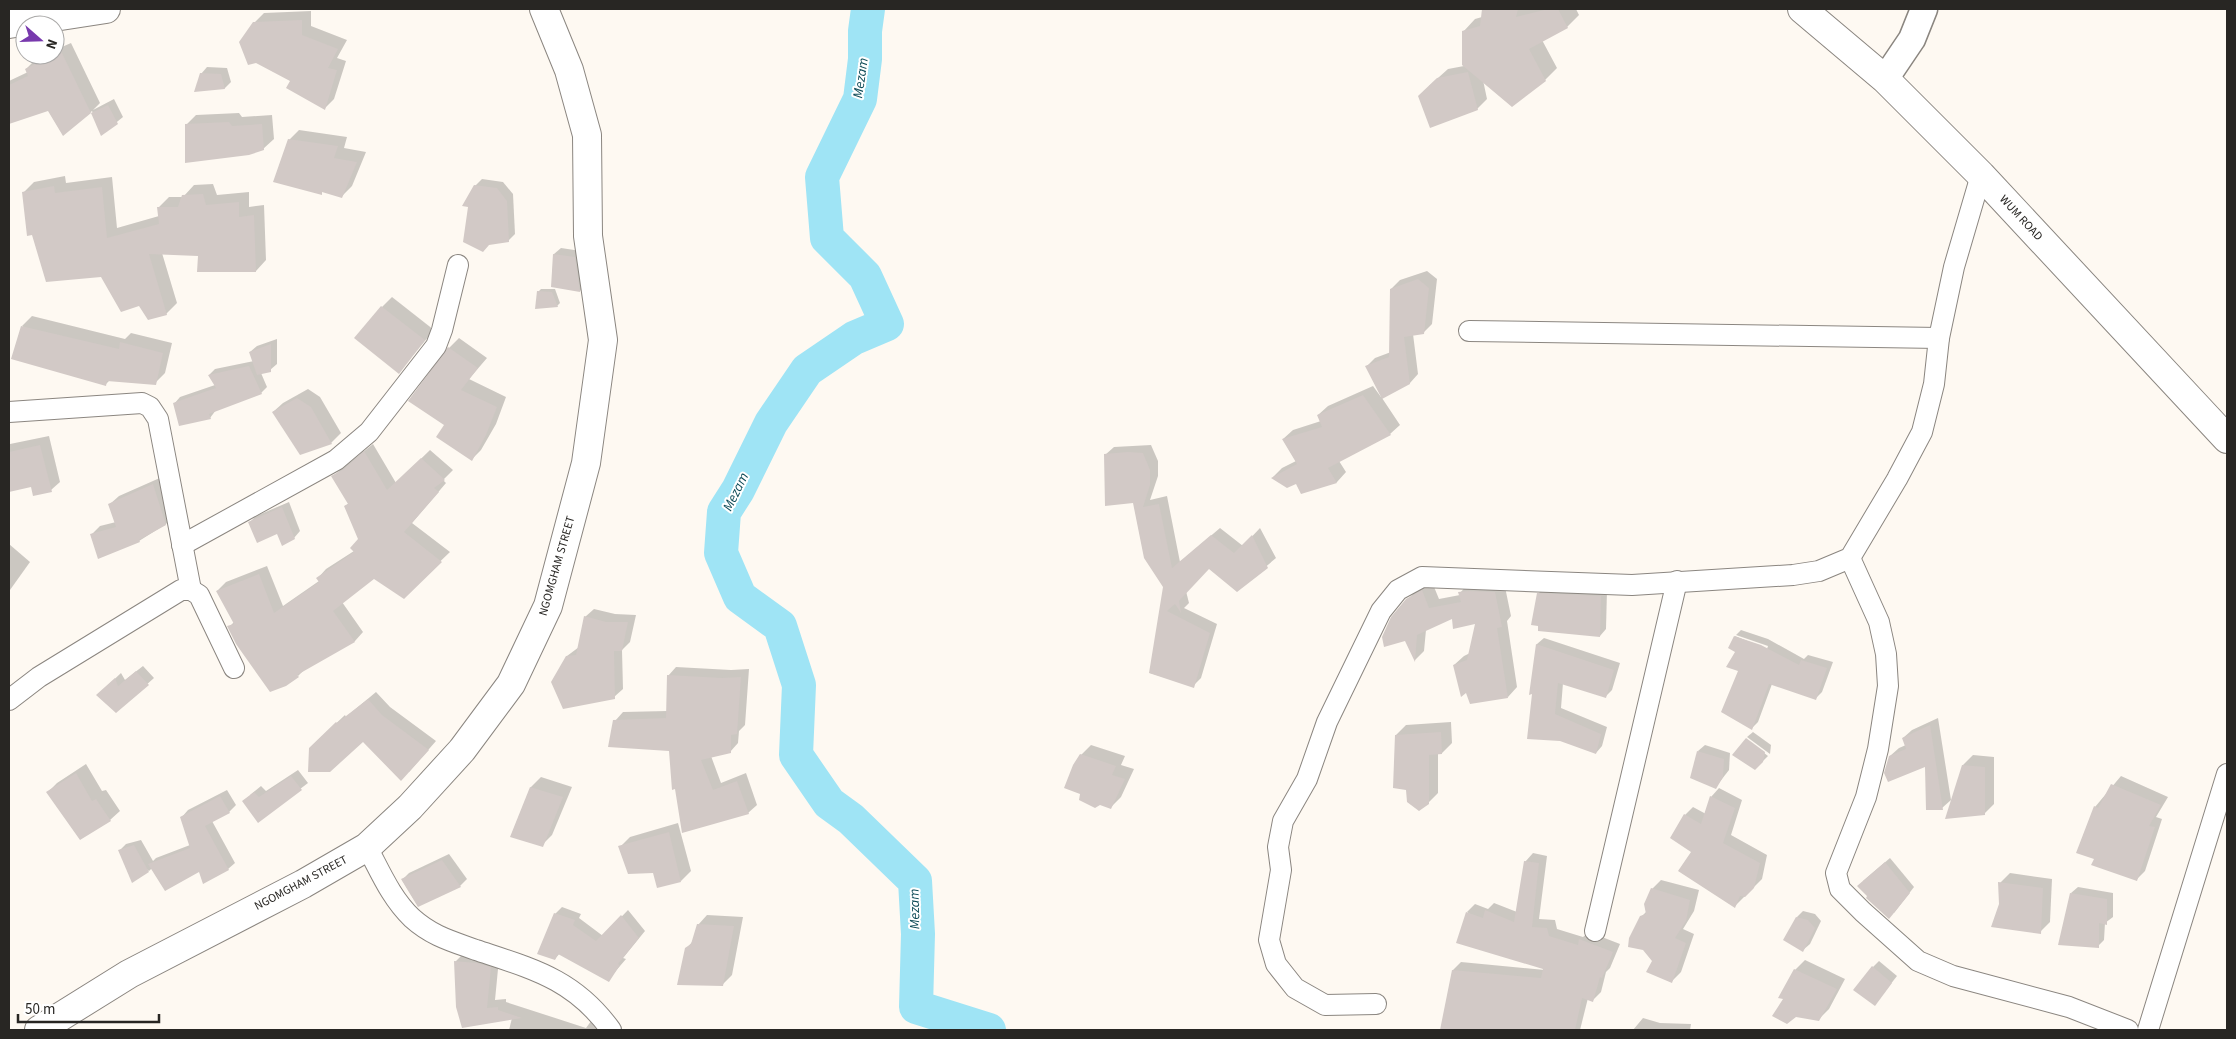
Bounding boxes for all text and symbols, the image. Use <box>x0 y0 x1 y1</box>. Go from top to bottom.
north arrow <box>15 15 65 65</box>
text: N <box>40 36 62 52</box>
water label: Mezam <box>848 56 874 100</box>
street label: WUM ROAD <box>1995 191 2047 245</box>
water label: Mezam <box>718 469 754 515</box>
street label: NGOMGHAM STREET <box>535 513 580 618</box>
street label: NGOMGHAM STREET <box>251 851 351 915</box>
water label: Mezam <box>905 888 925 930</box>
scale bar <box>18 992 159 1024</box>
text: 50 m <box>25 999 55 1020</box>

